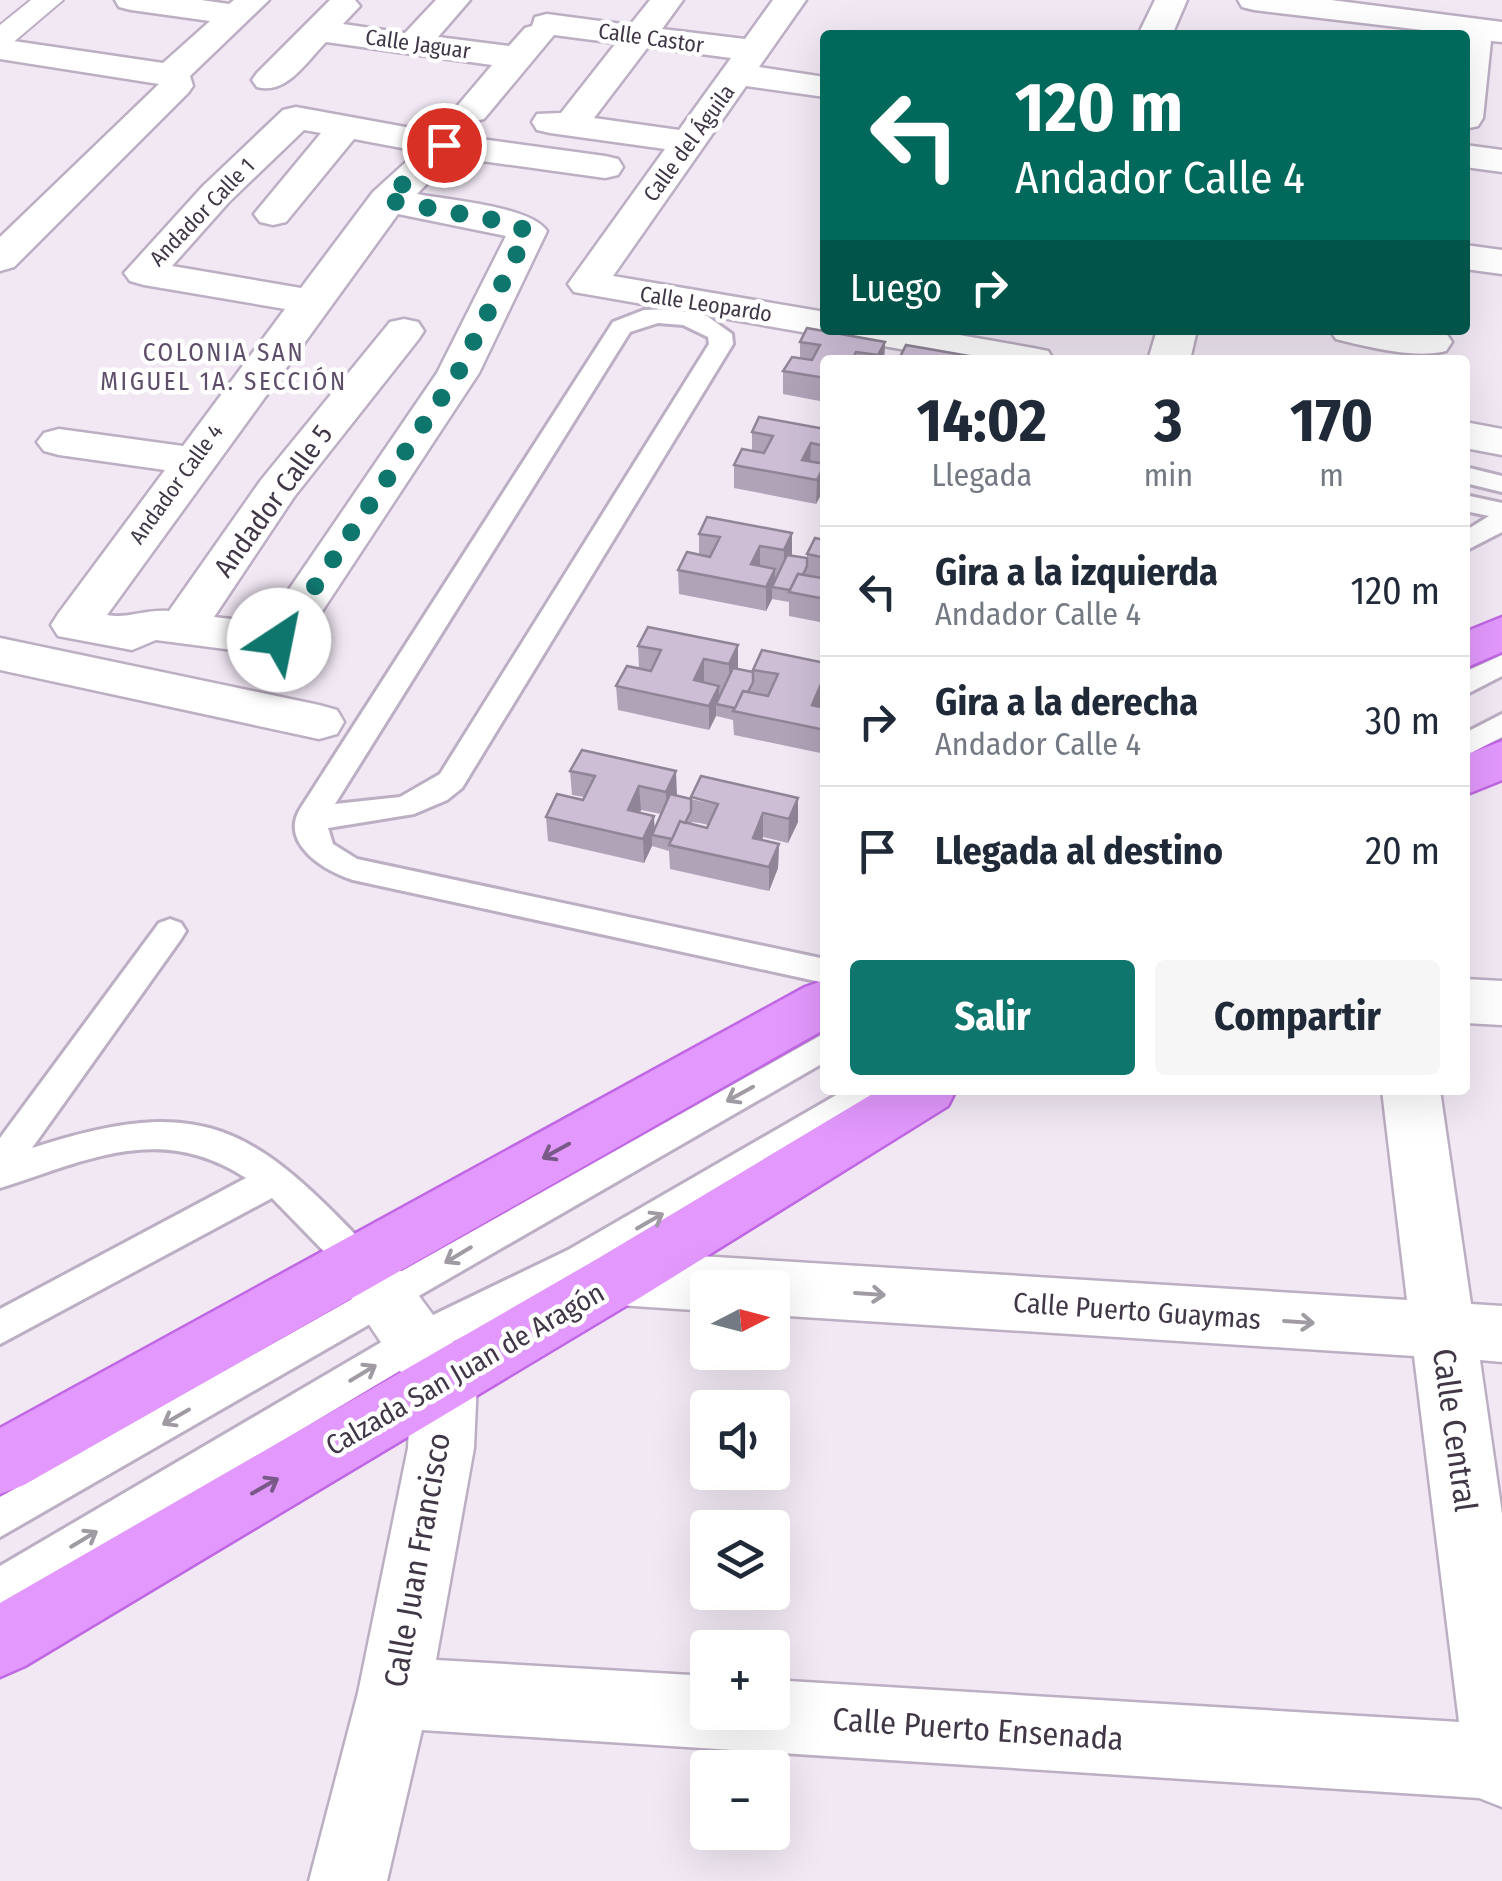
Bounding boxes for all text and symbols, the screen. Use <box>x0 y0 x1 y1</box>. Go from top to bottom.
street label: Calle Castor <box>597 17 706 59</box>
street label: Calle Jaguar <box>364 23 473 65</box>
text: 120 m <box>1015 66 1183 150</box>
icon: left <box>850 70 980 200</box>
street label: Calle del Águila <box>638 79 740 207</box>
pin <box>402 103 487 188</box>
icon: arrive <box>417 118 472 173</box>
text: Andador Calle 4 <box>1015 151 1305 205</box>
street label: Andador Calle 1 <box>144 152 260 272</box>
icon: right <box>962 260 1017 315</box>
text: Luego <box>850 265 942 311</box>
street label: Calle Leopardo <box>638 280 774 328</box>
district label: COLONIA SAN MIGUEL 1A. SECCIÓN <box>100 338 348 397</box>
text: 14:02 <box>917 385 1047 457</box>
text: 3 <box>1154 385 1183 457</box>
text: 170 <box>1290 385 1373 457</box>
street label: Andador Calle 4 <box>123 418 229 549</box>
street label: Andador Calle 5 <box>207 419 339 583</box>
text: Llegada <box>931 456 1032 494</box>
text: min <box>1144 456 1193 494</box>
text: m <box>1319 456 1344 494</box>
text: Gira a la izquierda <box>935 549 1218 595</box>
icon: left <box>850 564 905 619</box>
text: 120 m <box>1350 568 1440 614</box>
position arrow <box>227 588 331 692</box>
text: Andador Calle 4 <box>935 595 1141 633</box>
text: Gira a la derecha <box>935 679 1198 725</box>
icon: right <box>850 694 905 749</box>
text: 30 m <box>1365 698 1440 744</box>
text: Andador Calle 4 <box>935 725 1141 763</box>
icon: arrive <box>850 824 905 879</box>
text: Llegada al destino <box>935 828 1223 874</box>
text: 20 m <box>1365 828 1440 874</box>
button: Salir <box>850 960 1135 1075</box>
button: Compartir <box>1155 960 1440 1075</box>
one-way arrow <box>726 1084 755 1104</box>
one-way arrow <box>542 1142 571 1162</box>
one-way arrow <box>635 1210 664 1230</box>
one-way arrow <box>444 1245 473 1265</box>
north arrow <box>690 1270 790 1370</box>
map controls <box>690 1270 790 1850</box>
street label: Calzada San Juan de Aragón <box>320 1276 610 1462</box>
one-way arrow <box>853 1285 885 1304</box>
street label: Calle Puerto Guaymas <box>1012 1286 1262 1336</box>
one-way arrow <box>1282 1312 1314 1331</box>
street label: Calle Central <box>1425 1346 1485 1514</box>
one-way arrow <box>348 1363 377 1383</box>
button: sound <box>690 1390 790 1490</box>
one-way arrow <box>162 1407 191 1427</box>
street label: Calle Juan Francisco <box>376 1430 458 1690</box>
one-way arrow <box>250 1476 279 1496</box>
button: layers <box>690 1510 790 1610</box>
one-way arrow <box>69 1529 98 1549</box>
button: + <box>690 1630 790 1730</box>
street label: Calle Puerto Ensenada <box>831 1700 1125 1758</box>
button: − <box>690 1750 790 1850</box>

